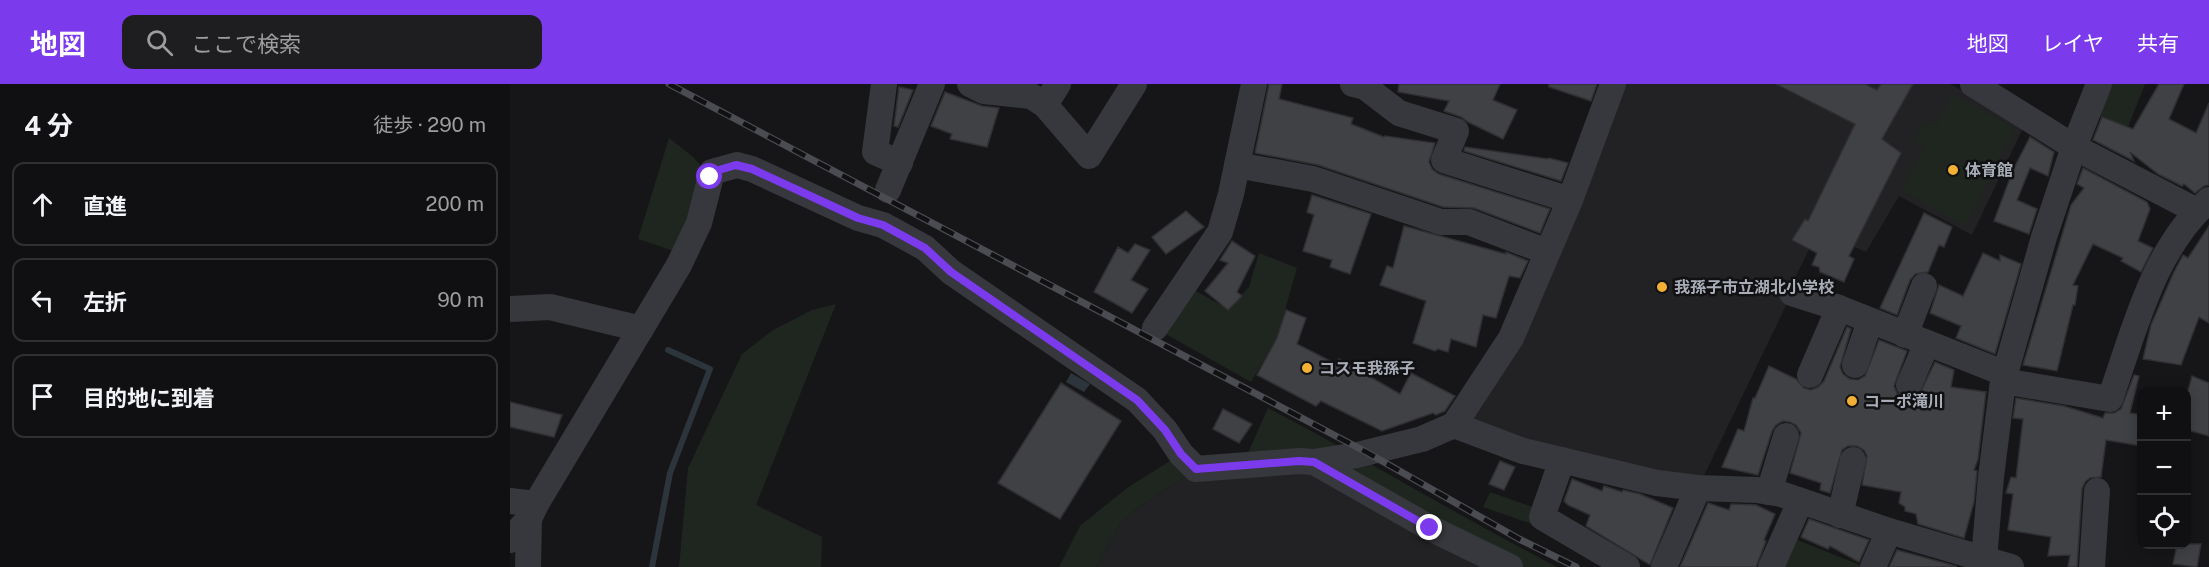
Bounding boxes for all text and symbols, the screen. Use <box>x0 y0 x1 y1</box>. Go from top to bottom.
search box <box>122 15 542 69</box>
icon: search <box>143 26 176 59</box>
text: 地図 <box>30 27 86 60</box>
text: ここで検索 <box>191 31 301 57</box>
text: 地図 <box>1967 31 2009 56</box>
text: レイヤ <box>2042 31 2104 56</box>
text: 共有 <box>2137 31 2179 56</box>
text: 4 分 <box>24 110 73 141</box>
text: 徒歩 · 290 m <box>373 113 486 137</box>
place label: 体育館 <box>1965 161 2013 180</box>
route start <box>696 163 722 189</box>
marker: 体育館 <box>1946 163 1960 177</box>
icon: ahead <box>26 188 59 221</box>
text: 200 m <box>426 192 484 216</box>
text: 直進 <box>83 193 127 219</box>
place label: 我孫子市立湖北小学校 <box>1674 278 1834 297</box>
marker: 我孫子市立湖北小学校 <box>1655 280 1669 294</box>
icon: left <box>26 284 59 317</box>
text: 90 m <box>437 288 484 312</box>
text: 左折 <box>83 289 127 315</box>
place label: コスモ我孫子 <box>1319 359 1415 378</box>
marker: コスモ我孫子 <box>1300 361 1314 375</box>
icon: arrive <box>26 380 59 413</box>
text: 目的地に到着 <box>83 385 215 411</box>
map controls <box>2137 387 2191 549</box>
button: + <box>2137 387 2191 441</box>
place label: コーポ滝川 <box>1864 392 1944 411</box>
marker: コーポ滝川 <box>1845 394 1859 408</box>
button: − <box>2137 441 2191 495</box>
button: locate <box>2137 495 2191 549</box>
route end <box>1416 514 1442 540</box>

